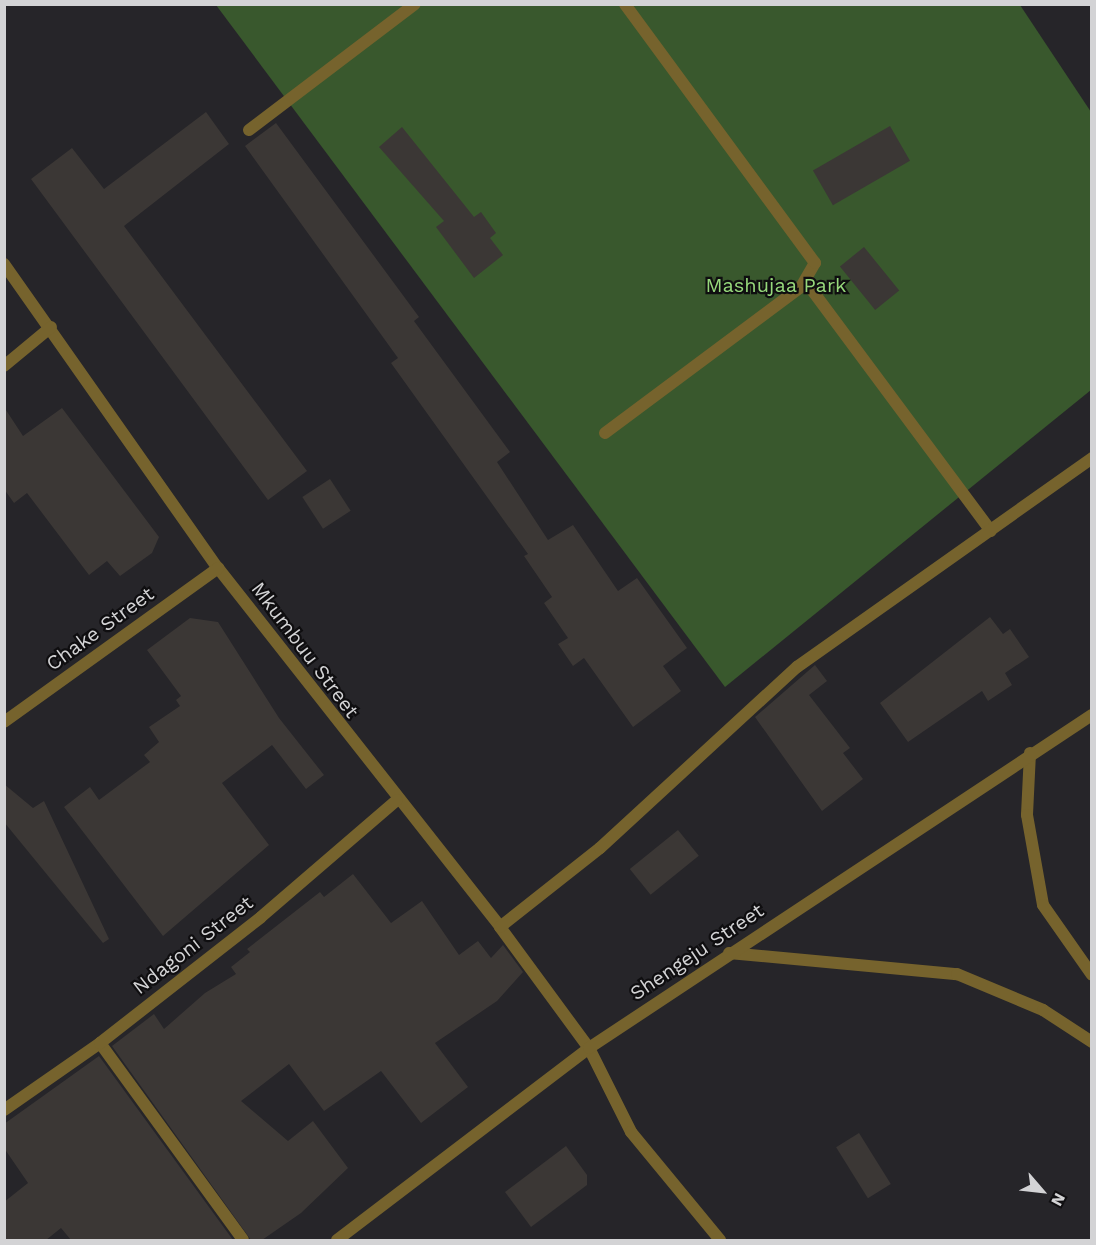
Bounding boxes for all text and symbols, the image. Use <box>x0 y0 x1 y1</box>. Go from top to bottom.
park label: Mashujaa Park <box>705 273 847 297</box>
street label: Mkumbuu Street <box>246 577 364 723</box>
street label: Chake Street <box>42 582 158 676</box>
street label: Ndagoni Street <box>128 891 258 999</box>
street label: Shengeju Street <box>626 898 768 1006</box>
north arrow <box>1012 1161 1072 1221</box>
text: N <box>1047 1190 1070 1209</box>

